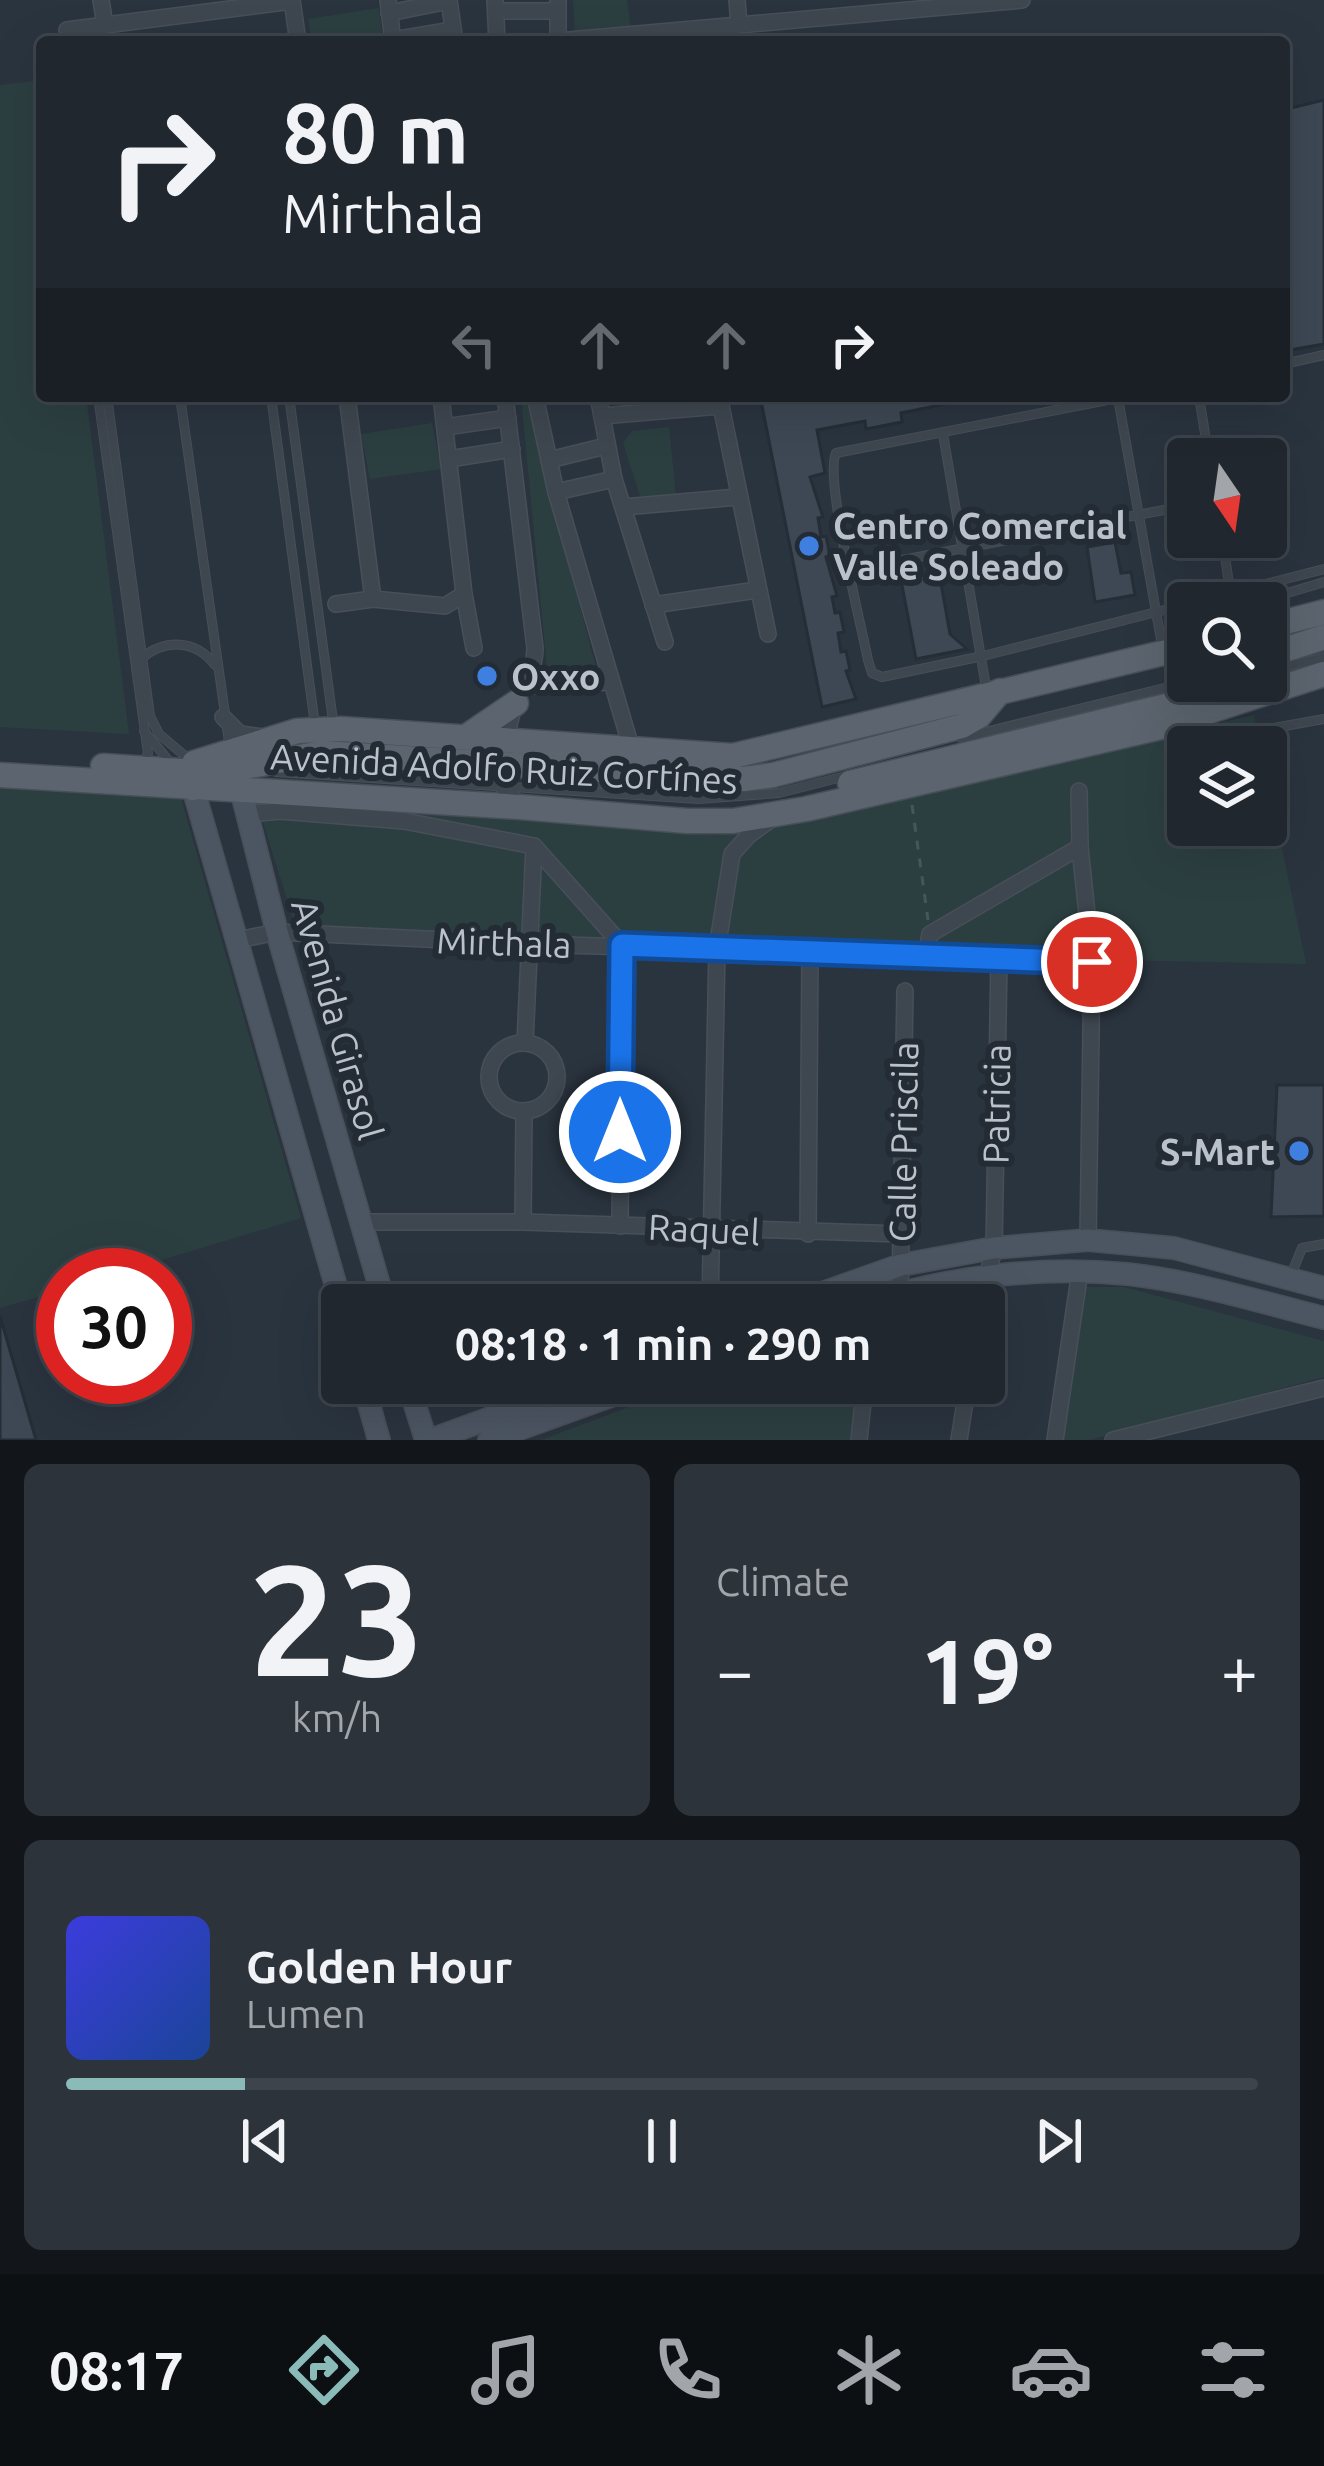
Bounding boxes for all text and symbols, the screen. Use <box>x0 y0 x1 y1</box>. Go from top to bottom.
icon: right <box>84 84 240 240</box>
text: 80 m <box>282 85 469 179</box>
text: Mirthala <box>282 183 484 243</box>
icon: left <box>441 312 507 378</box>
icon: ahead <box>567 312 633 378</box>
icon: ahead <box>693 312 759 378</box>
icon: right <box>819 312 885 378</box>
north arrow <box>1167 438 1287 558</box>
map controls <box>1167 438 1287 846</box>
place label: Centro Comercial Valle Soleado <box>833 505 1127 587</box>
marker: Centro Comercial Valle Soleado <box>796 533 822 559</box>
button: search <box>1167 582 1287 702</box>
place label: Oxxo <box>511 656 600 697</box>
marker: Oxxo <box>474 663 500 689</box>
button: layers <box>1167 726 1287 846</box>
street label: Avenida Adolfo Ruiz Cortínes <box>269 735 739 801</box>
street label: Avenida Girasol <box>284 894 392 1144</box>
pin <box>1041 911 1143 1013</box>
street label: Mirthala <box>436 919 572 965</box>
icon: arrive <box>1059 929 1125 995</box>
street label: Calle Priscila <box>881 1041 925 1243</box>
street label: Patricia <box>974 1044 1018 1164</box>
position arrow <box>557 1069 683 1195</box>
place label: S-Mart <box>1160 1131 1275 1172</box>
marker: S-Mart <box>1286 1138 1312 1164</box>
street label: Raquel <box>647 1206 761 1252</box>
speed limit sign: 30 <box>36 1248 192 1404</box>
text: 08:18 · 1 min · 290 m <box>455 1318 871 1369</box>
text: 23 <box>249 1531 425 1705</box>
text: Climate <box>716 1560 850 1603</box>
text: 19° <box>920 1620 1054 1721</box>
text: − <box>716 1633 753 1707</box>
text: + <box>1221 1633 1258 1707</box>
text: km/h <box>292 1696 382 1739</box>
text: Golden Hour <box>246 1941 512 1992</box>
text: Lumen <box>246 1992 366 2035</box>
icon: previous <box>232 2108 298 2174</box>
icon: pause <box>629 2108 695 2174</box>
icon: next <box>1026 2108 1092 2174</box>
icon: directions <box>282 2328 366 2412</box>
icon: music <box>464 2328 548 2412</box>
icon: phone <box>646 2328 730 2412</box>
icon: climate <box>827 2328 911 2412</box>
icon: car <box>1009 2328 1093 2412</box>
icon: filters <box>1191 2328 1275 2412</box>
text: 08:17 <box>49 2340 184 2400</box>

